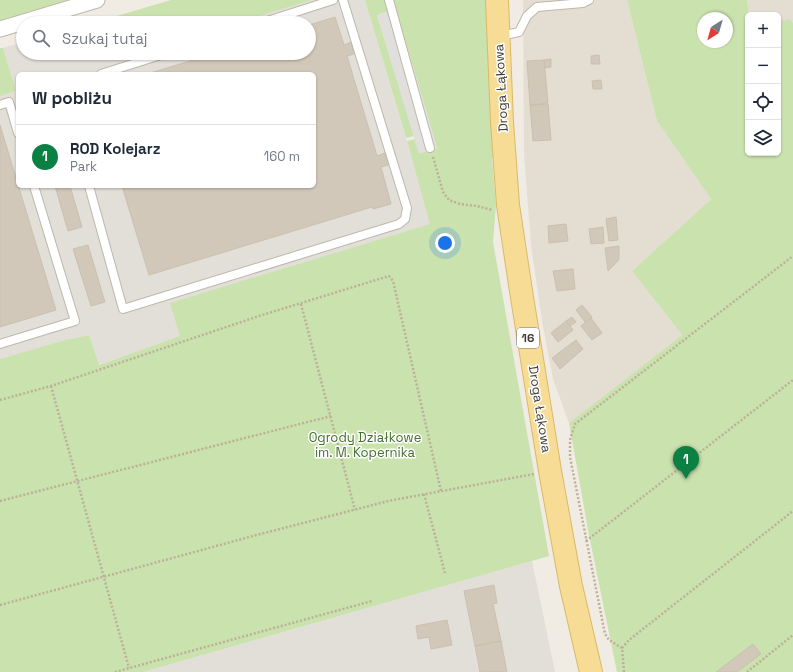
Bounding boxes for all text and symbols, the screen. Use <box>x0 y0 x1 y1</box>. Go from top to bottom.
north arrow <box>697 12 733 48</box>
map controls <box>745 12 781 156</box>
button: + <box>745 12 781 48</box>
search box <box>16 16 316 60</box>
icon: search <box>30 27 52 49</box>
text: Szukaj tutaj <box>62 29 148 48</box>
street label: Droga Łąkowa <box>490 43 512 132</box>
button: − <box>745 48 781 84</box>
button: locate <box>745 84 781 120</box>
text: W pobliżu <box>32 87 112 109</box>
button: layers <box>745 120 781 156</box>
text: ROD Kolejarz <box>70 139 161 158</box>
text: 1 <box>42 148 48 165</box>
text: 160 m <box>264 148 300 165</box>
text: Park <box>70 158 97 175</box>
your location <box>435 233 455 253</box>
road number: 16 <box>517 328 539 348</box>
street label: Droga Łąkowa <box>525 364 555 454</box>
park label: Ogrody Działkowe im. M. Kopernika <box>309 429 421 461</box>
pin: 1 <box>673 446 699 479</box>

